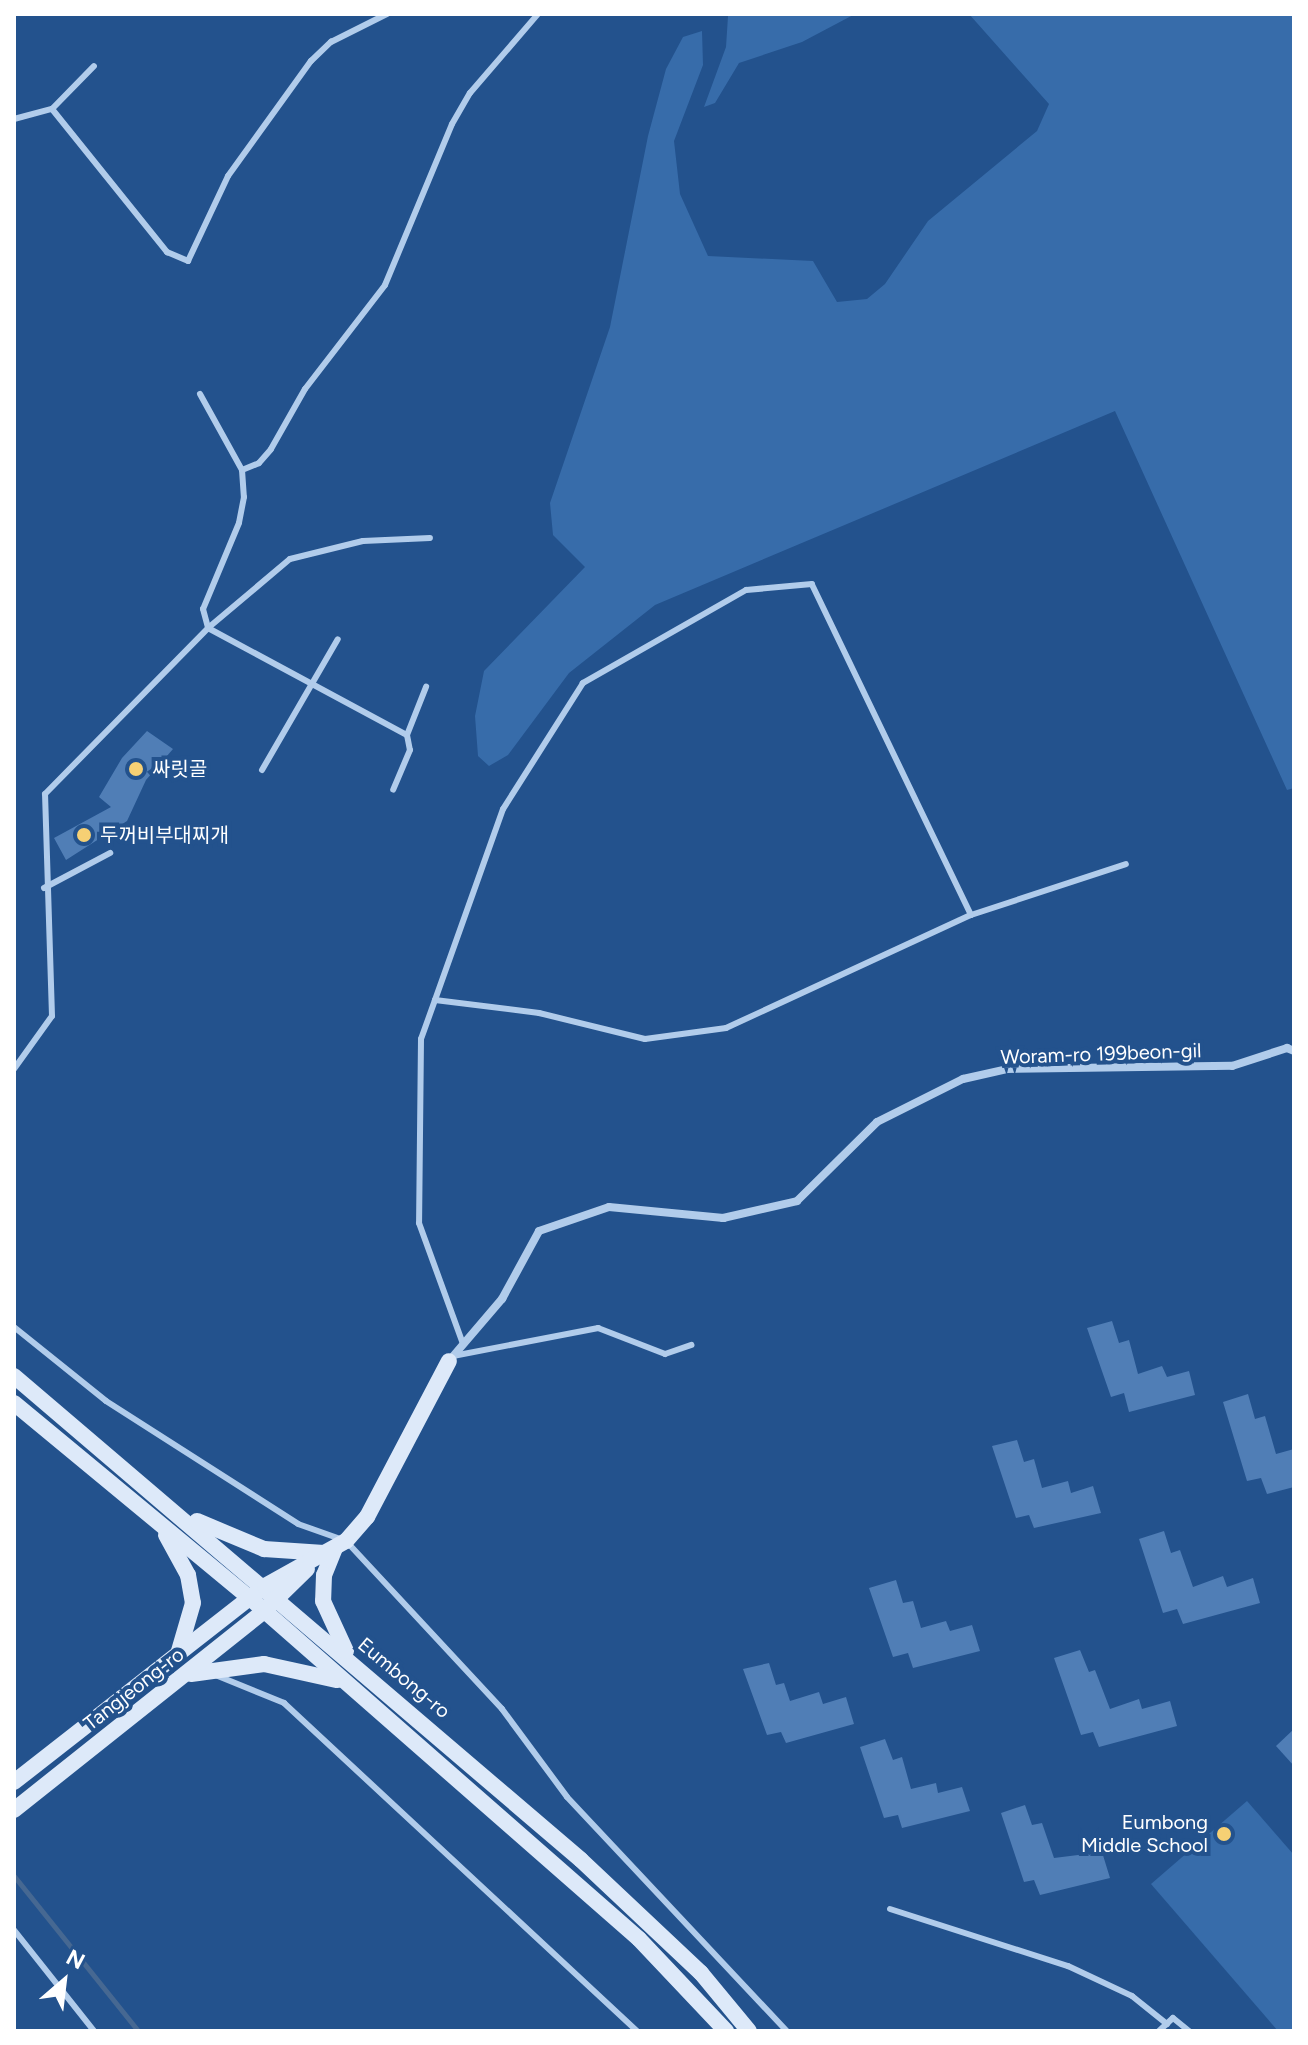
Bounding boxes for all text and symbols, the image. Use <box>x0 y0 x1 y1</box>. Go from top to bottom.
place label: 싸릿골 <box>152 757 207 781</box>
marker: 싸릿골 <box>127 760 145 778</box>
place label: 두꺼비부대찌개 <box>100 823 229 847</box>
marker: 두꺼비부대찌개 <box>75 826 93 844</box>
street label: Woram-ro 199beon-gil <box>1000 1038 1202 1070</box>
street label: Eumbong-ro <box>353 1633 455 1723</box>
street label: Tangjeong-ro <box>79 1642 189 1736</box>
place label: Eumbong Middle School <box>1081 1810 1208 1857</box>
marker: Eumbong Middle School <box>1215 1825 1233 1843</box>
north arrow <box>24 1941 104 2021</box>
text: N <box>62 1943 89 1975</box>

